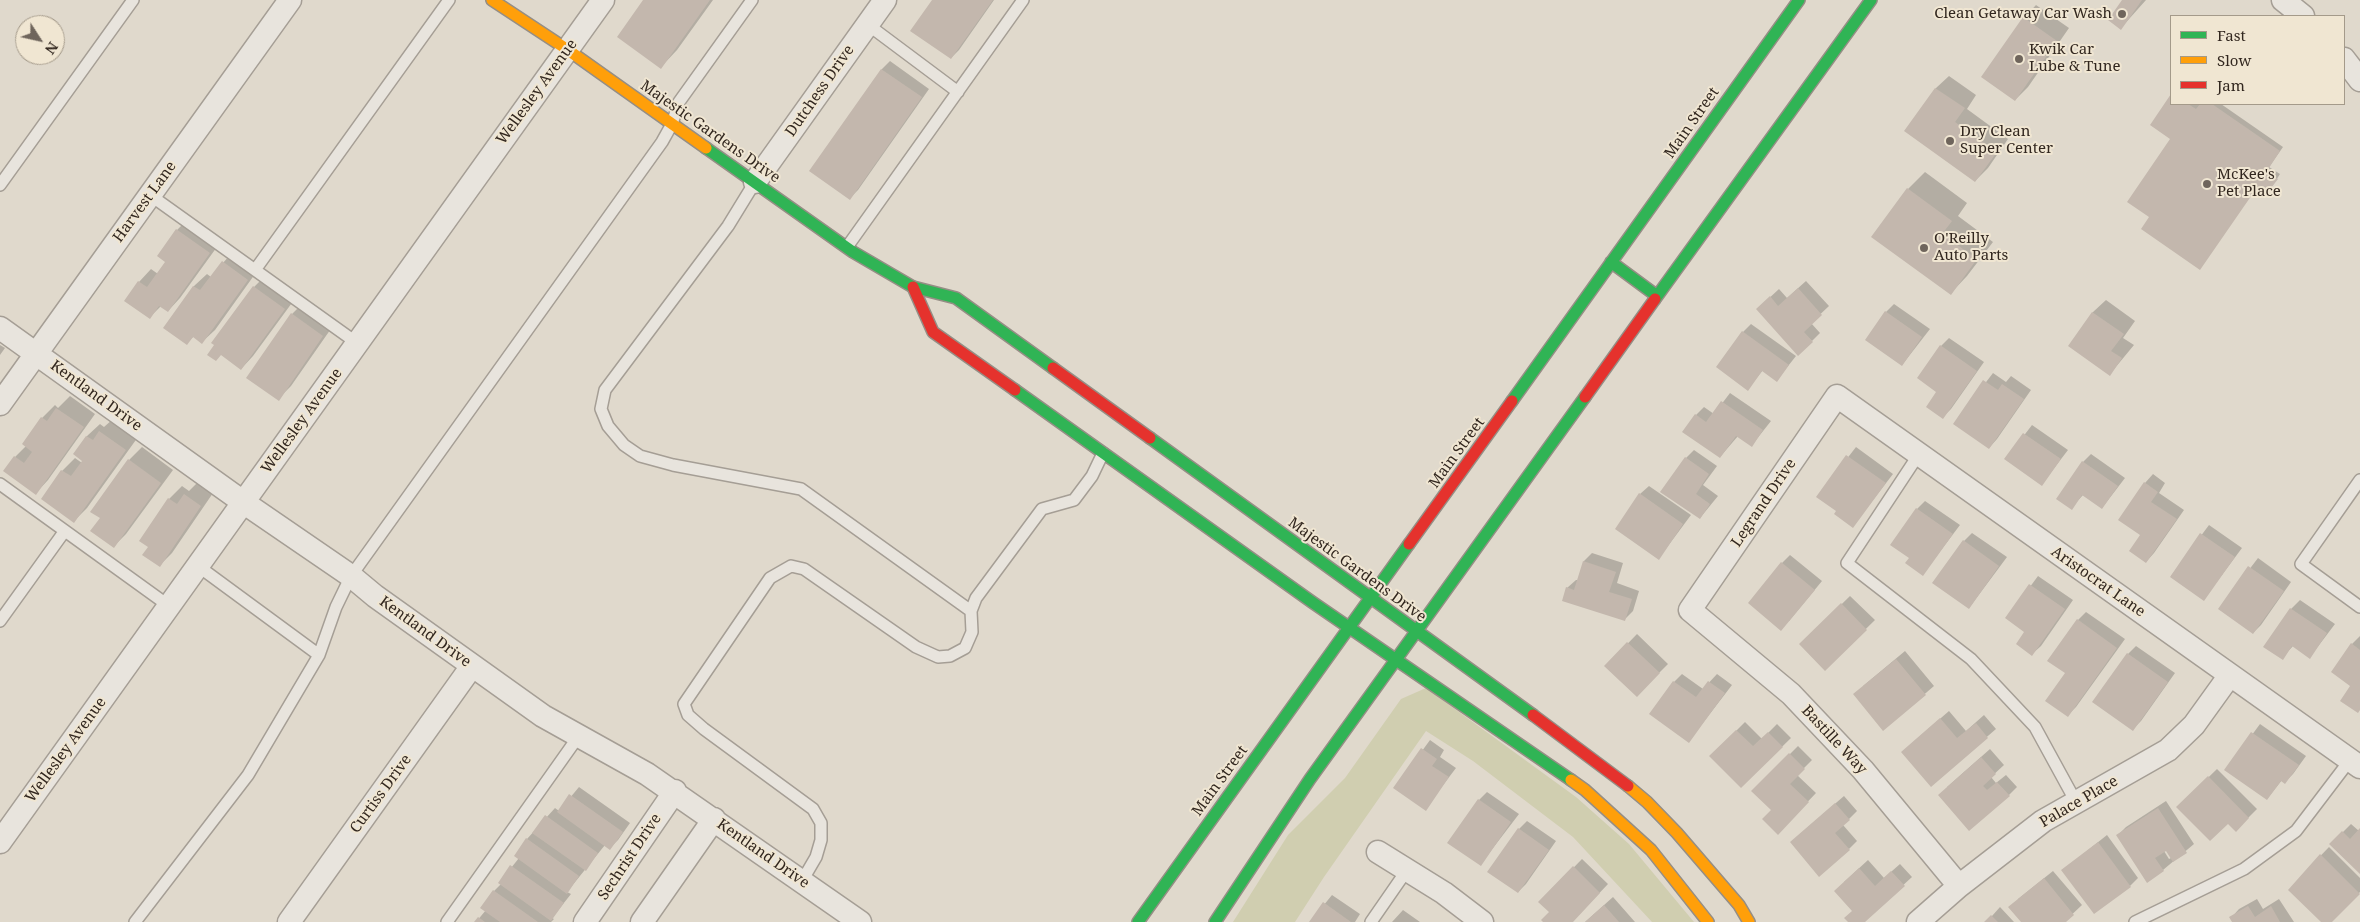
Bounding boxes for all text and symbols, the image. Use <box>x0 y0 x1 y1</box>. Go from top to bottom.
place label: Clean Getaway Car Wash <box>1934 5 2112 23</box>
marker: Clean Getaway Car Wash <box>2116 8 2128 20</box>
north arrow <box>15 15 65 65</box>
legend <box>2170 15 2345 105</box>
text: Fast <box>2217 25 2246 45</box>
street label: Wellesley Avenue <box>493 36 581 148</box>
text: N <box>41 38 63 58</box>
place label: Kwik Car Lube & Tune <box>2029 41 2120 76</box>
street label: Dutchess Drive <box>782 42 858 140</box>
text: Slow <box>2217 50 2251 70</box>
marker: Kwik Car Lube & Tune <box>2013 53 2025 65</box>
text: Jam <box>2217 75 2245 95</box>
street label: Majestic Gardens Drive <box>637 77 783 187</box>
street label: Main Street <box>1661 84 1723 162</box>
place label: Dry Clean Super Center <box>1960 123 2053 158</box>
marker: Dry Clean Super Center <box>1944 135 1956 147</box>
street label: Harvest Lane <box>110 158 180 246</box>
place label: McKee's Pet Place <box>2217 166 2281 201</box>
marker: McKee's Pet Place <box>2201 178 2213 190</box>
place label: O'Reilly Auto Parts <box>1934 230 2008 265</box>
marker: O'Reilly Auto Parts <box>1918 242 1930 254</box>
street label: Kentland Drive <box>47 357 145 435</box>
street label: Wellesley Avenue <box>258 365 346 477</box>
street label: Main Street <box>1425 414 1489 492</box>
street label: Legrand Drive <box>1728 455 1800 551</box>
street label: Majestic Gardens Drive <box>1284 514 1430 626</box>
street label: Aristocrat Lane <box>2048 543 2148 621</box>
street label: Kentland Drive <box>376 593 474 671</box>
street label: Wellesley Avenue <box>22 694 110 806</box>
street label: Bastille Way <box>1798 702 1870 778</box>
street label: Main Street <box>1188 742 1252 820</box>
street label: Curtiss Drive <box>346 751 416 837</box>
street label: Palace Place <box>2037 772 2121 832</box>
street label: Sechrist Drive <box>594 810 666 904</box>
street label: Kentland Drive <box>713 815 813 893</box>

